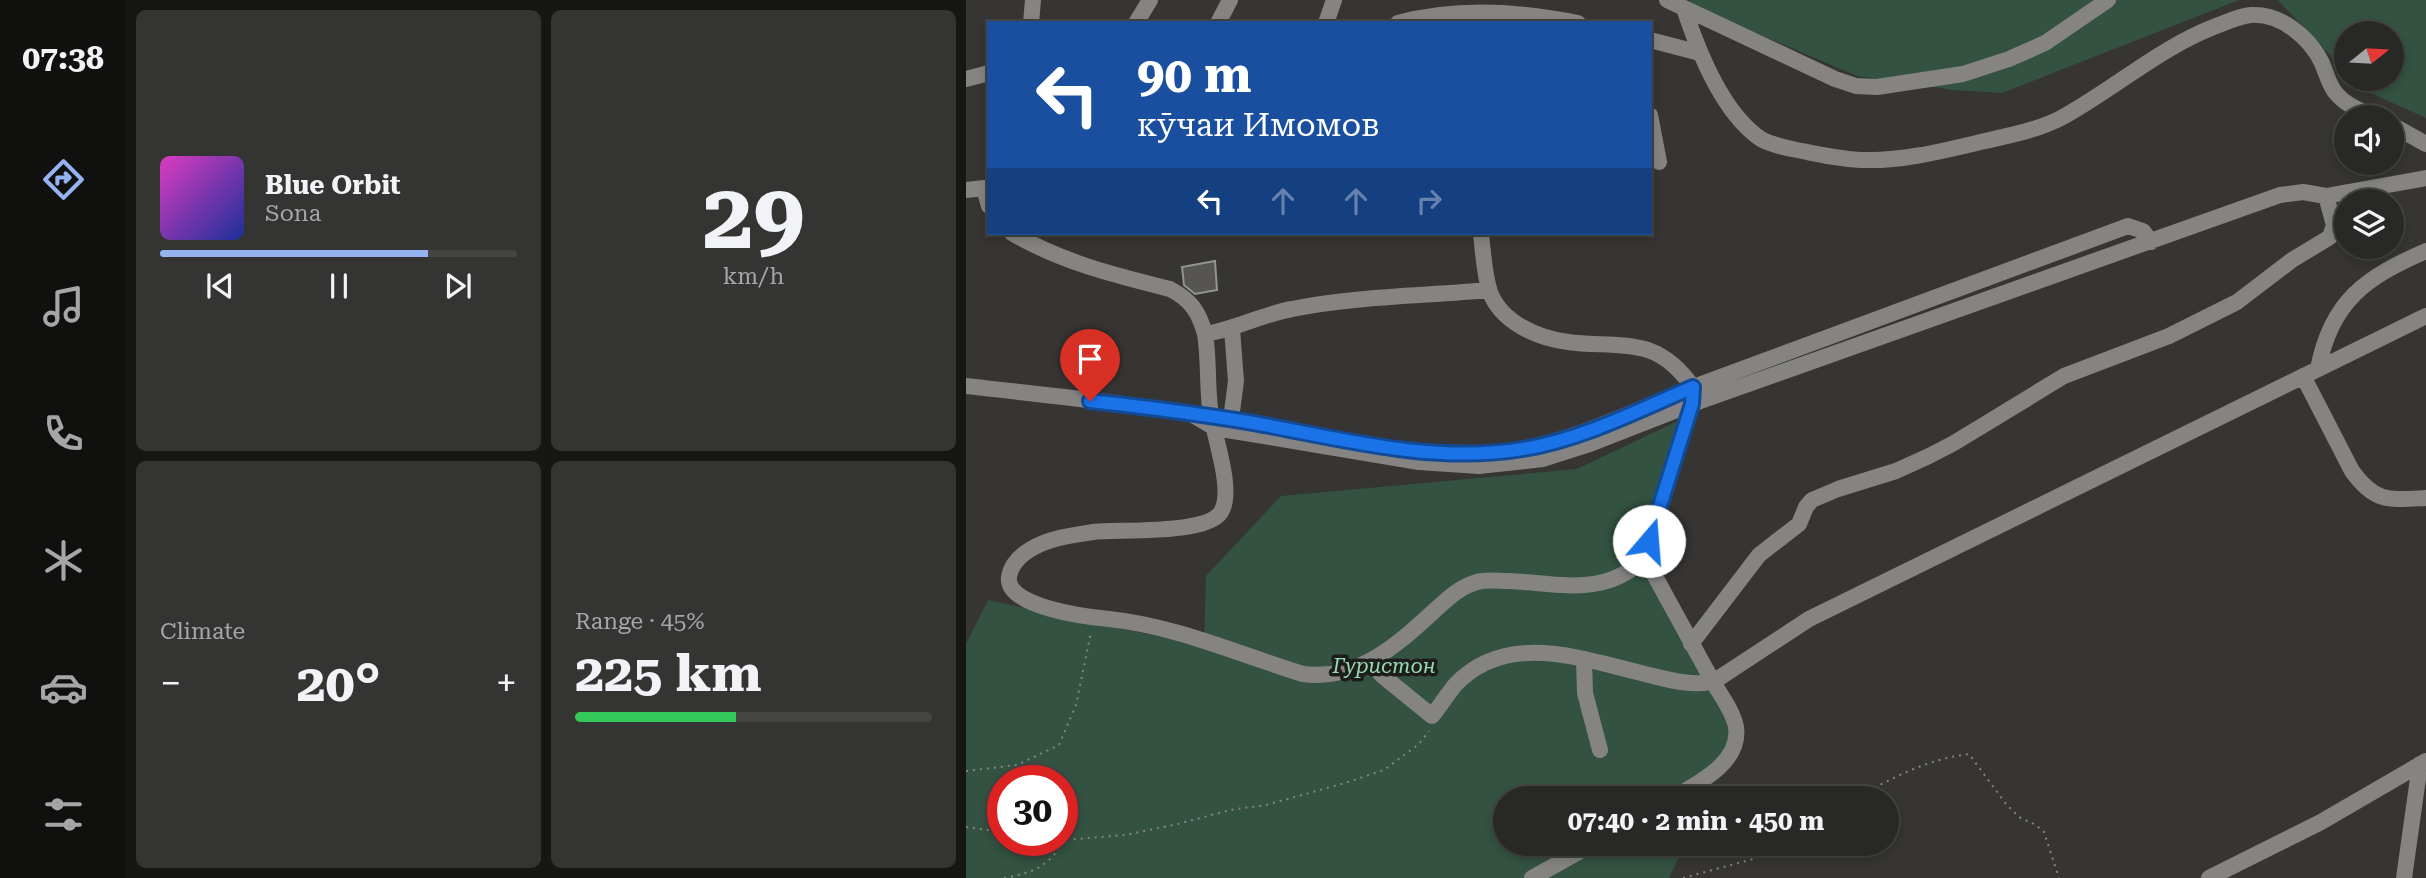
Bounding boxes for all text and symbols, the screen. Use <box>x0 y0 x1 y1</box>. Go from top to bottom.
north arrow <box>2334 21 2404 91</box>
map controls <box>2334 21 2404 259</box>
text: 07:38 <box>22 39 104 77</box>
text: 90 m <box>1137 47 1252 104</box>
icon: left <box>1022 49 1113 140</box>
button: sound <box>2334 105 2404 175</box>
text: кӯчаи Имомов <box>1137 106 1380 144</box>
icon: directions <box>39 155 88 204</box>
text: 29 <box>703 164 804 270</box>
text: Blue Orbit <box>265 170 401 200</box>
icon: left <box>1191 182 1229 220</box>
icon: ahead <box>1264 182 1302 220</box>
icon: ahead <box>1337 182 1375 220</box>
icon: right <box>1410 182 1448 220</box>
button: layers <box>2334 189 2404 259</box>
text: Sona <box>265 200 321 227</box>
text: km/h <box>723 263 784 290</box>
icon: previous <box>201 267 239 305</box>
icon: pause <box>320 267 358 305</box>
icon: next <box>439 267 477 305</box>
icon: music <box>39 282 88 331</box>
pin <box>1060 329 1120 401</box>
icon: arrive <box>1071 340 1109 378</box>
icon: phone <box>39 409 88 458</box>
position arrow <box>1612 504 1686 578</box>
icon: climate <box>39 536 88 585</box>
text: Range · 45% <box>575 608 704 635</box>
text: Climate <box>160 618 245 645</box>
text: 225 km <box>575 643 762 704</box>
text: 20° <box>296 653 381 714</box>
park label: Гуристон <box>1331 654 1436 678</box>
text: − <box>160 661 181 705</box>
text: + <box>496 661 517 705</box>
icon: car <box>39 663 88 712</box>
speed limit sign: 30 <box>987 765 1078 856</box>
icon: filters <box>39 790 88 839</box>
text: 07:40 · 2 min · 450 m <box>1568 806 1824 836</box>

